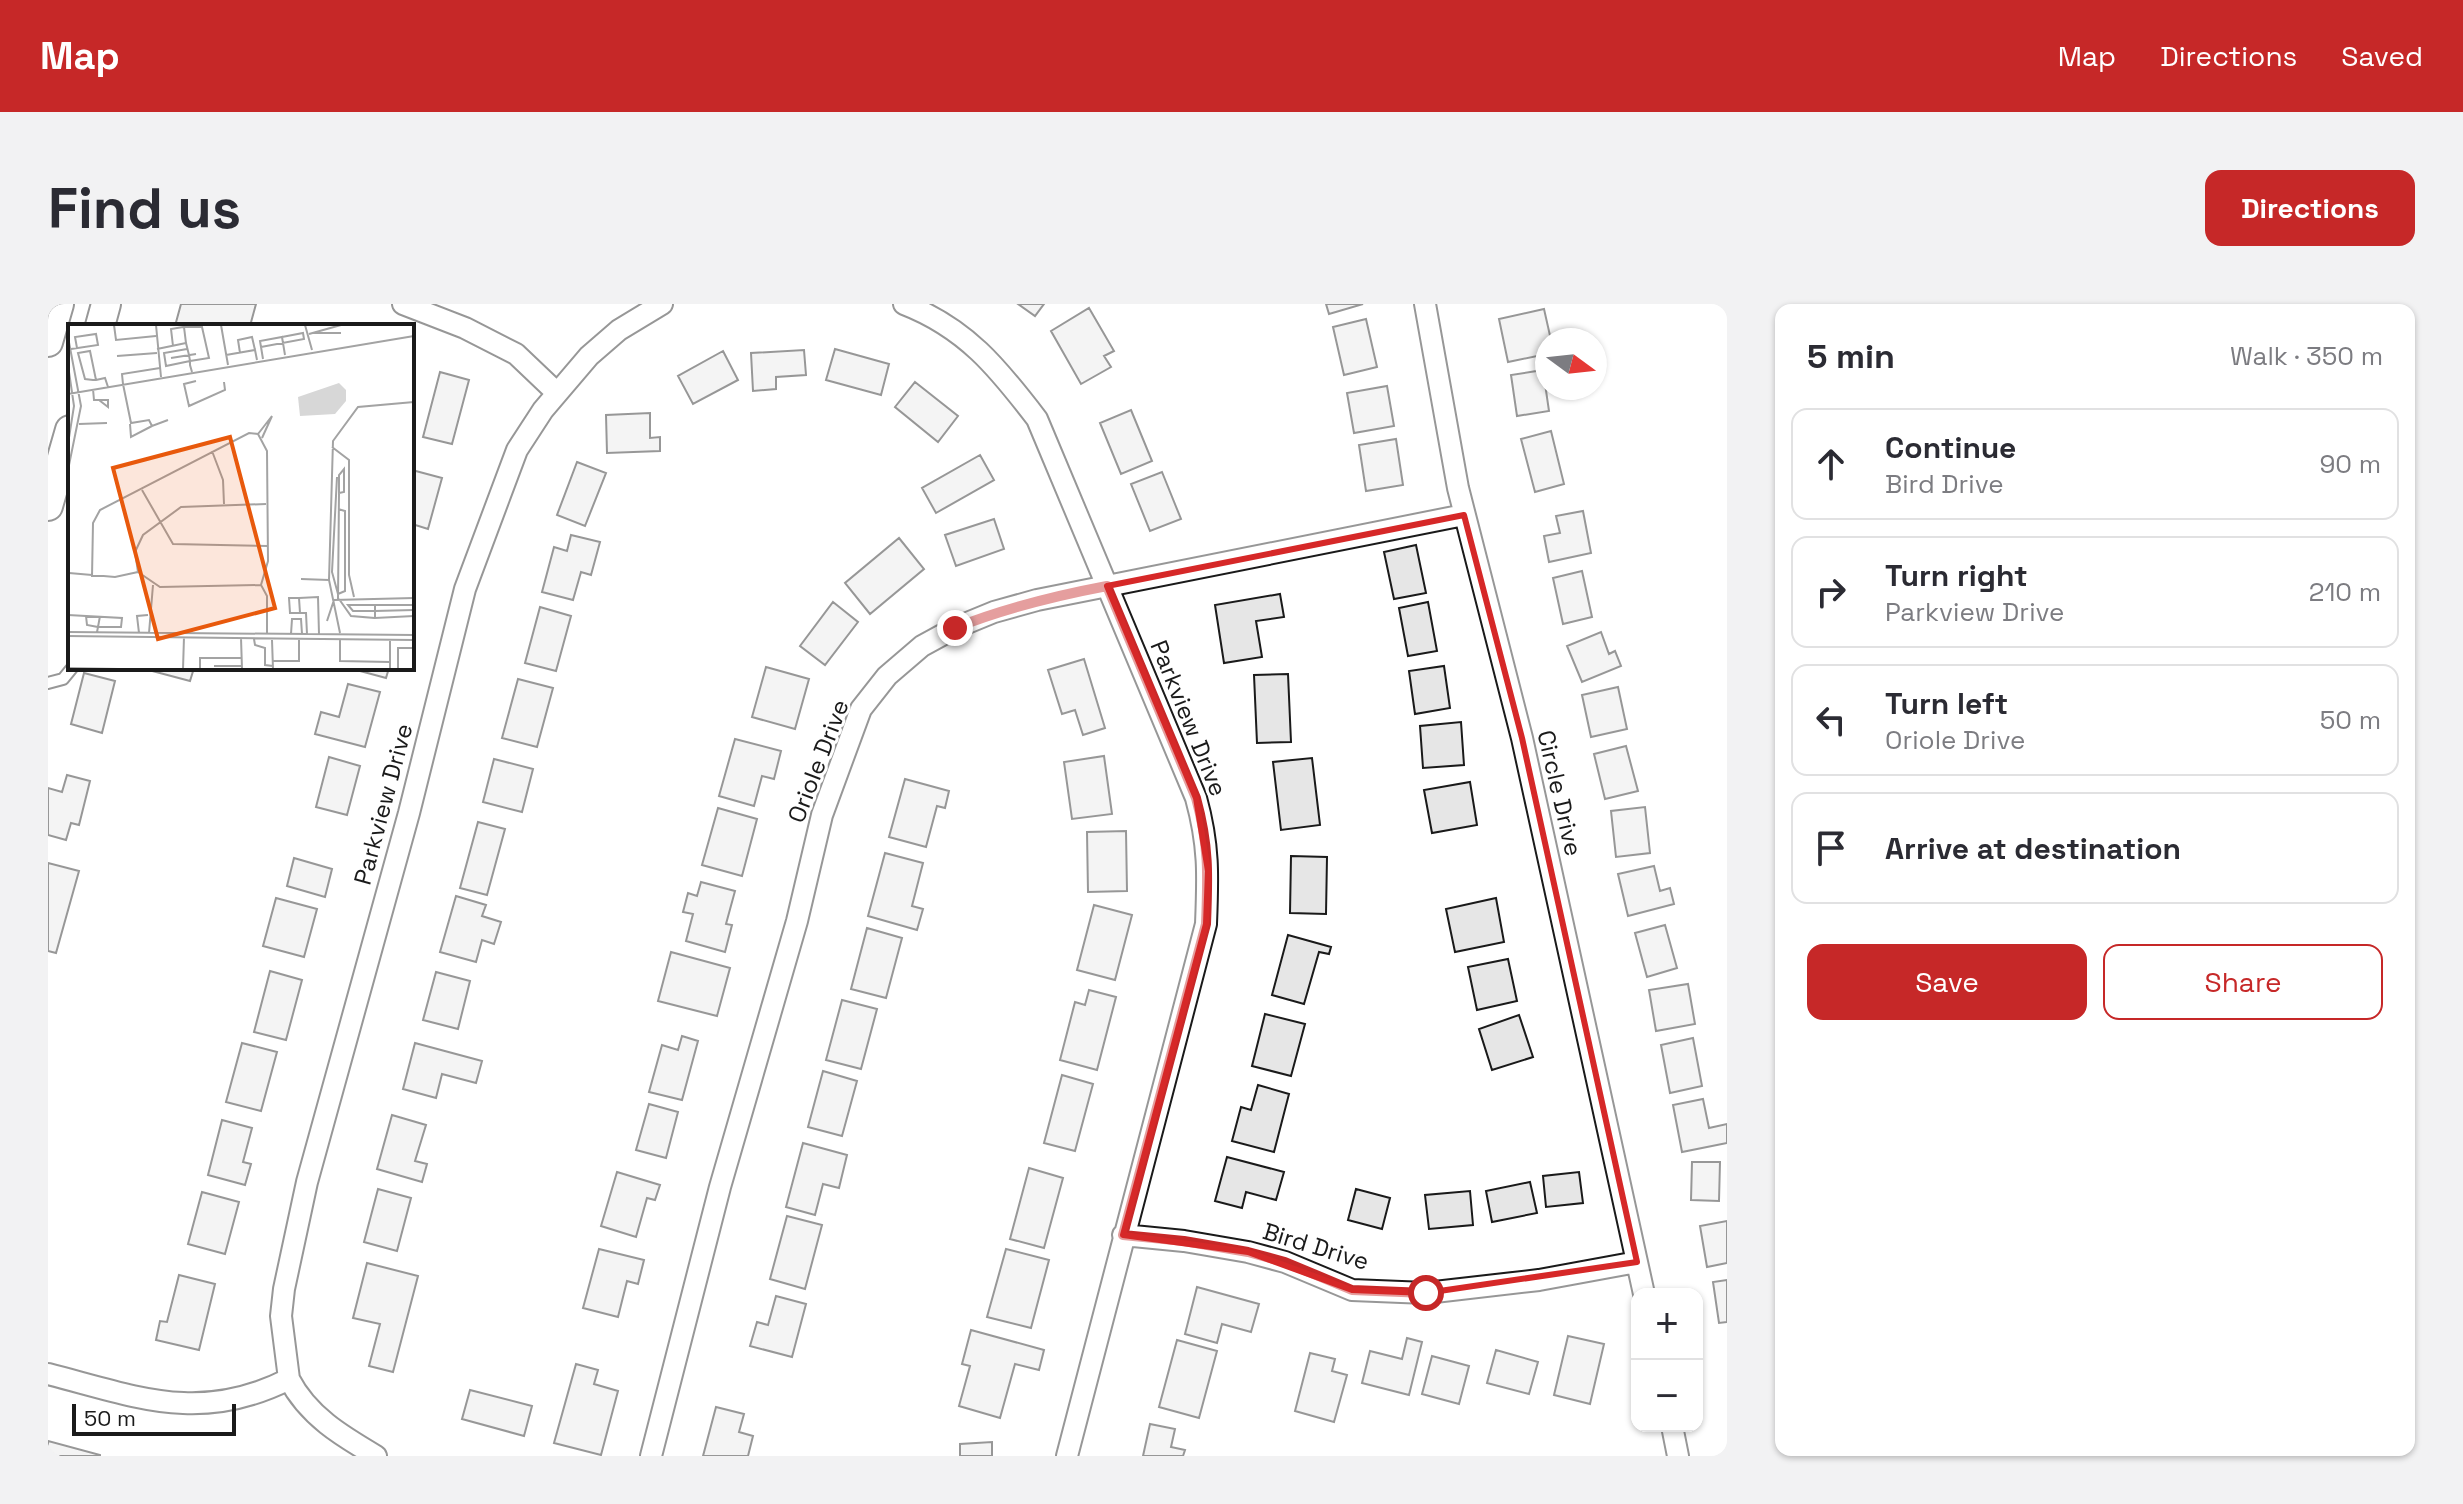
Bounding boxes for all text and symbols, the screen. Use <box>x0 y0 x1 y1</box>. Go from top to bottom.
text: Map <box>40 32 120 80</box>
text: Map <box>2058 38 2116 74</box>
text: Directions <box>2160 38 2297 74</box>
text: Saved <box>2341 38 2423 74</box>
button: Directions <box>2205 170 2415 246</box>
text: Find us <box>48 173 241 244</box>
inset map <box>68 324 414 670</box>
north arrow <box>1535 328 1607 400</box>
text: 5 min <box>1807 335 1895 378</box>
text: Walk · 350 m <box>2230 339 2383 373</box>
text: Continue <box>1885 428 2016 467</box>
icon: ahead <box>1809 442 1853 486</box>
text: 90 m <box>2319 447 2381 481</box>
text: Bird Drive <box>1885 467 2004 501</box>
text: Turn right <box>1885 556 2028 595</box>
icon: right <box>1809 570 1853 614</box>
text: 210 m <box>2309 575 2381 609</box>
text: Parkview Drive <box>1885 595 2064 629</box>
route end <box>937 610 973 646</box>
street label: Parkview Drive <box>1144 635 1234 801</box>
text: Turn left <box>1885 684 2008 723</box>
street label: Oriole Drive <box>780 695 856 827</box>
icon: left <box>1809 698 1853 742</box>
text: 50 m <box>2320 703 2381 737</box>
street label: Parkview Drive <box>347 720 419 888</box>
text: Oriole Drive <box>1885 723 2025 757</box>
street label: Circle Drive <box>1530 727 1590 859</box>
icon: arrive <box>1809 826 1853 870</box>
text: Arrive at destination <box>1885 829 2181 868</box>
button: Save <box>1807 944 2087 1020</box>
button: Share <box>2103 944 2383 1020</box>
street label: Bird Drive <box>1259 1215 1373 1277</box>
route start <box>1408 1275 1444 1311</box>
map controls <box>1631 1288 1703 1432</box>
button: + <box>1631 1288 1703 1360</box>
button: − <box>1631 1360 1703 1432</box>
scale bar <box>72 1400 236 1436</box>
text: 50 m <box>84 1404 136 1432</box>

